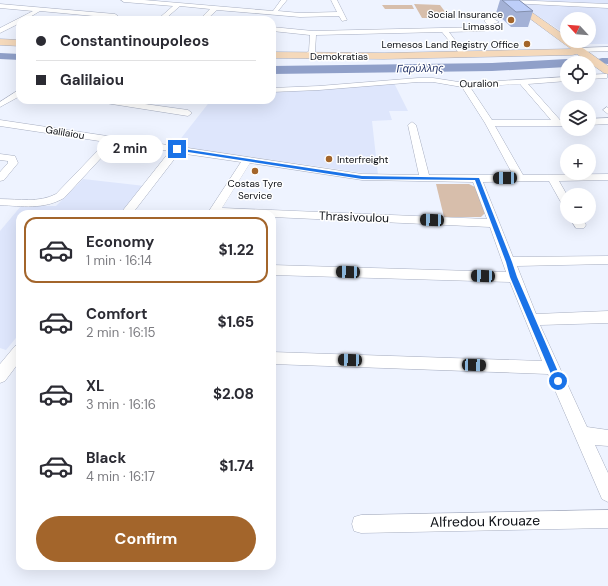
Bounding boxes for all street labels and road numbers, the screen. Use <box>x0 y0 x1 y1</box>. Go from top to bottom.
street label: Demokratias <box>310 50 368 63</box>
street label: Ouralion <box>459 77 499 90</box>
street label: Galilaiou <box>44 123 86 142</box>
street label: Thrasivoulou <box>319 208 389 226</box>
street label: Alfredou Krouaze <box>430 511 540 531</box>

